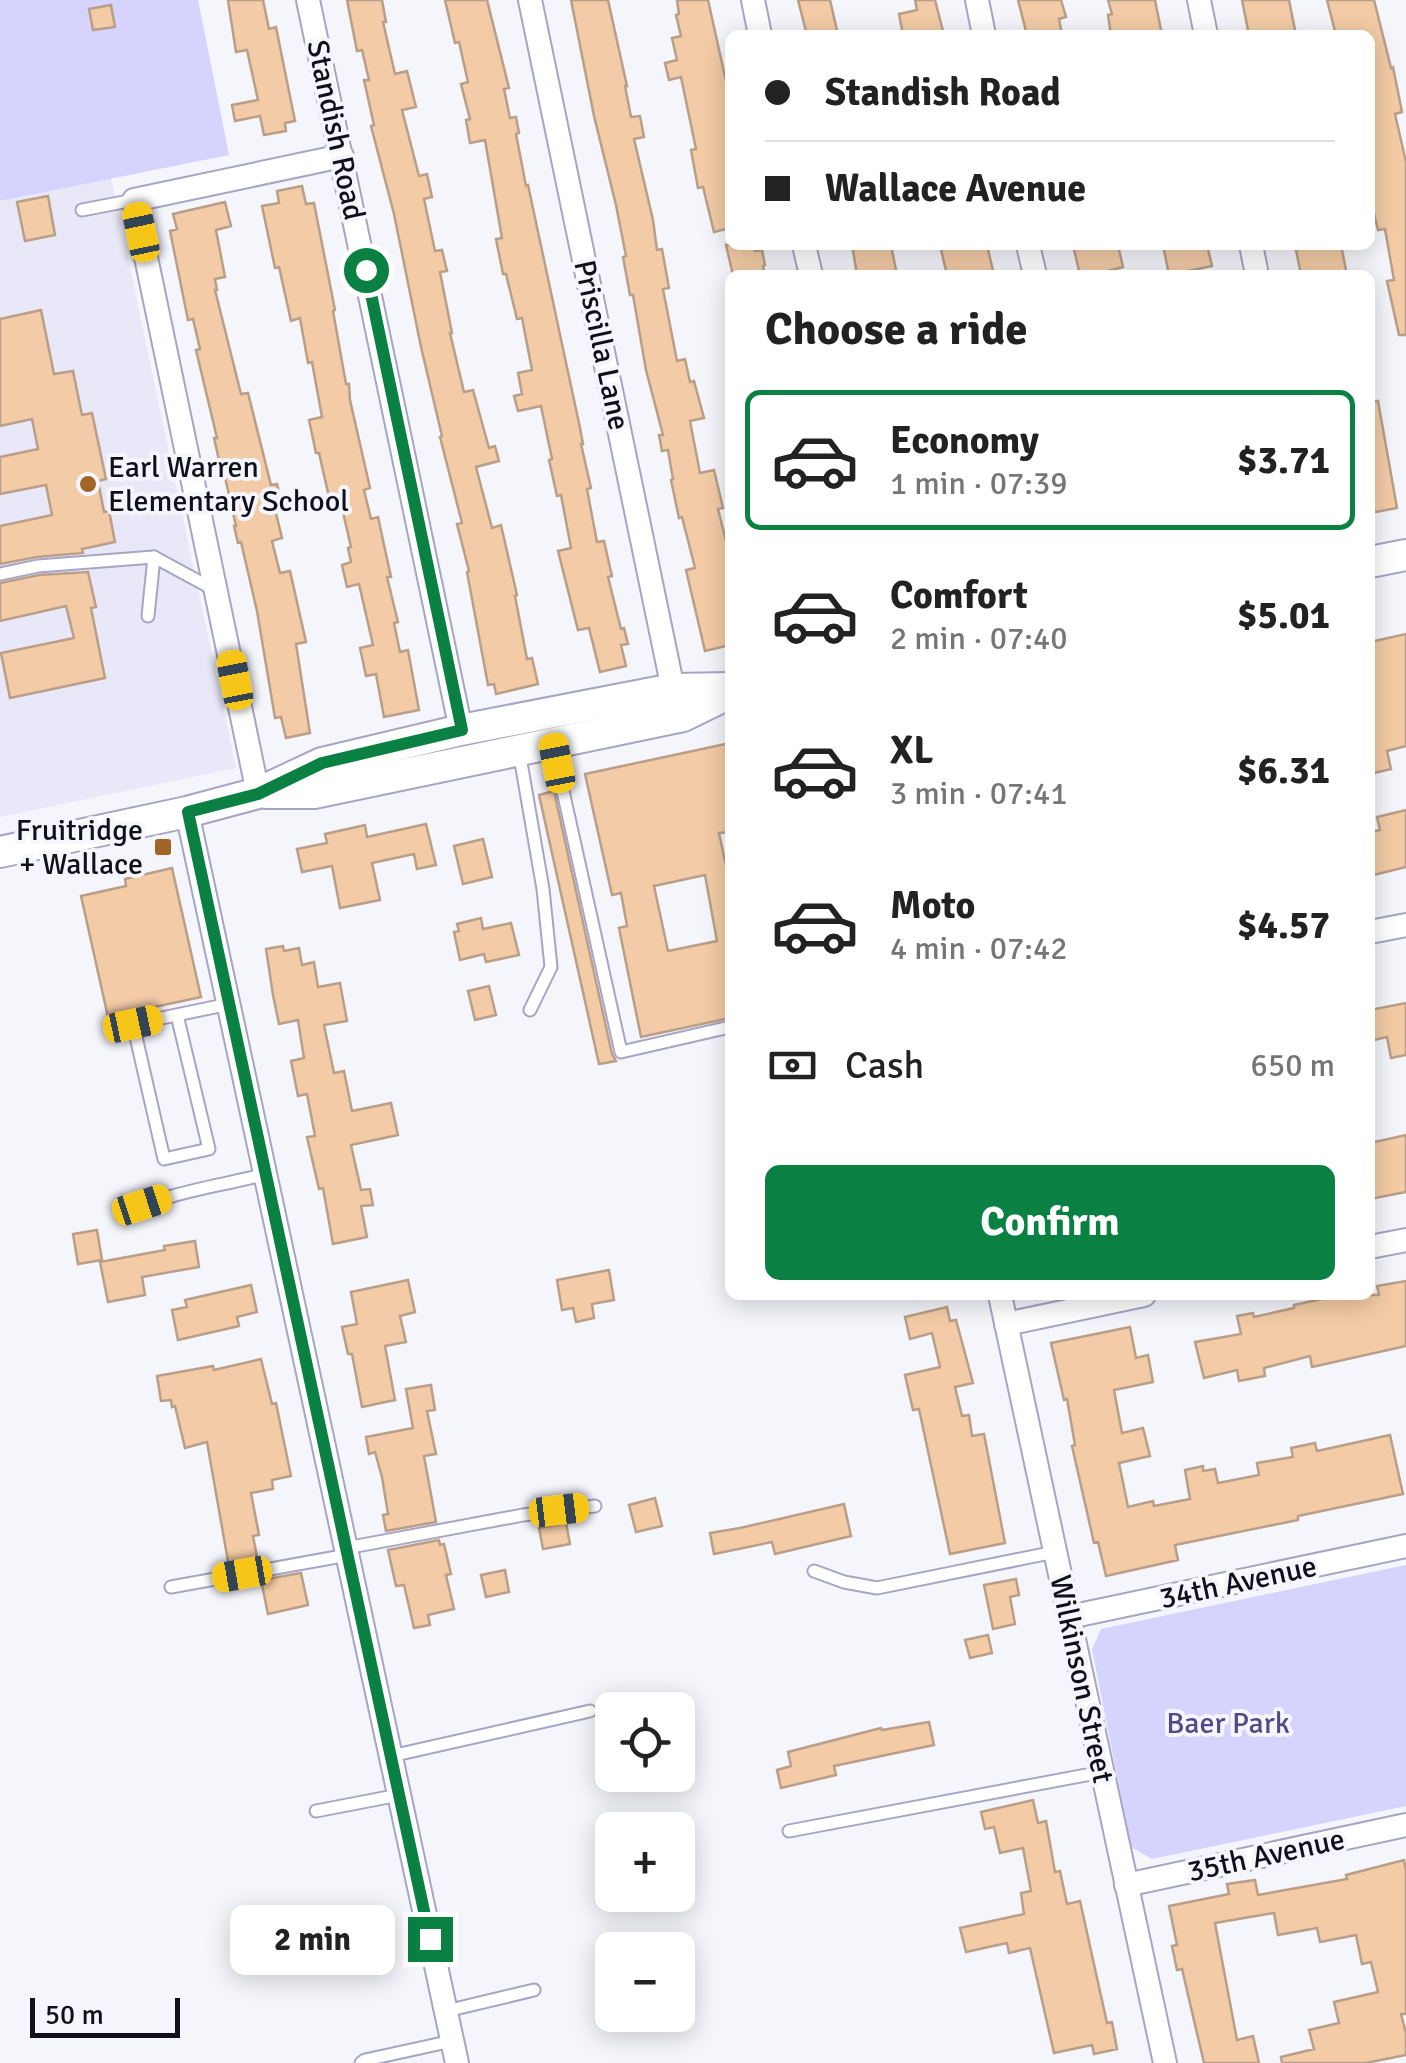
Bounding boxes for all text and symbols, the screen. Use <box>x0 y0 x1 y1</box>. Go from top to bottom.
street label: Standish Road <box>298 37 373 223</box>
text: Standish Road <box>825 69 1061 116</box>
text: Wallace Avenue <box>825 165 1086 212</box>
car <box>120 200 162 264</box>
route start <box>344 248 389 293</box>
street label: Priscilla Lane <box>565 257 638 434</box>
text: Choose a ride <box>765 302 1028 357</box>
icon: car <box>770 415 860 505</box>
text: Economy <box>890 417 1039 464</box>
text: $3.71 <box>1237 437 1330 484</box>
place label: Earl Warren Elementary School <box>108 449 349 520</box>
text: 1 min · 07:39 <box>890 464 1068 503</box>
marker: Earl Warren Elementary School <box>77 473 99 495</box>
icon: car <box>770 570 860 660</box>
text: Comfort <box>890 572 1028 619</box>
text: $5.01 <box>1237 592 1330 639</box>
text: 2 min · 07:40 <box>890 619 1068 658</box>
car <box>215 648 255 712</box>
icon: car <box>770 725 860 815</box>
text: XL <box>890 727 933 774</box>
car <box>537 731 577 795</box>
text: $6.31 <box>1237 747 1330 794</box>
text: 3 min · 07:41 <box>890 774 1068 813</box>
place label: Fruitridge + Wallace <box>16 812 143 883</box>
marker: Fruitridge + Wallace <box>152 836 174 858</box>
icon: car <box>770 880 860 970</box>
text: Moto <box>890 882 975 929</box>
text: $4.57 <box>1237 902 1330 949</box>
text: 4 min · 07:42 <box>890 929 1068 968</box>
car <box>101 1003 165 1045</box>
icon: cash <box>765 1038 820 1093</box>
text: Cash <box>845 1042 924 1089</box>
text: 650 m <box>1251 1046 1335 1085</box>
button: Confirm <box>765 1165 1335 1280</box>
car <box>109 1181 175 1229</box>
car <box>527 1491 591 1529</box>
street label: 34th Avenue <box>1156 1548 1320 1617</box>
car <box>210 1554 274 1594</box>
street label: Wilkinson Street <box>1041 1572 1122 1786</box>
map controls <box>595 1692 695 2032</box>
button: locate <box>595 1692 695 1792</box>
park label: Baer Park <box>1166 1705 1290 1742</box>
button: + <box>595 1812 695 1912</box>
street label: 35th Avenue <box>1184 1821 1348 1890</box>
callout: 2 min <box>230 1904 395 1974</box>
route end <box>408 1917 453 1962</box>
text: 2 min <box>274 1920 351 1959</box>
button: − <box>595 1932 695 2032</box>
scale bar <box>30 1993 180 2038</box>
text: 50 m <box>45 1998 104 2032</box>

